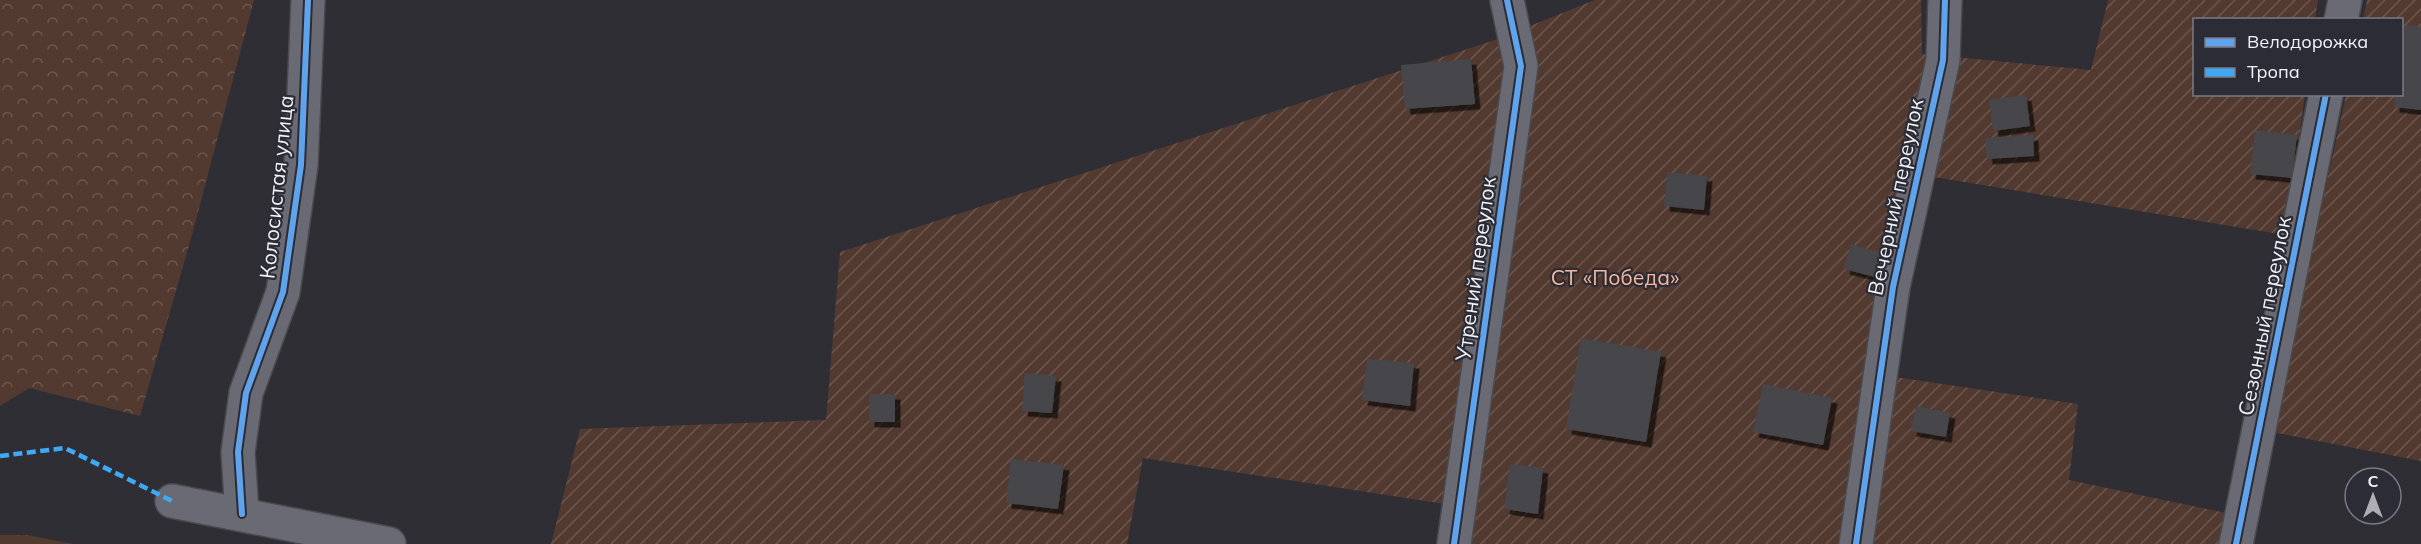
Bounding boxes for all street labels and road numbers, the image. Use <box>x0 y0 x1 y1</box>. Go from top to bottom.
street label: Колосистая улица <box>253 94 299 280</box>
street label: Вечерний переулок <box>1861 95 1929 297</box>
street label: Утрений переулок <box>1449 174 1501 364</box>
street label: Сезонный переулок <box>2232 213 2296 418</box>

